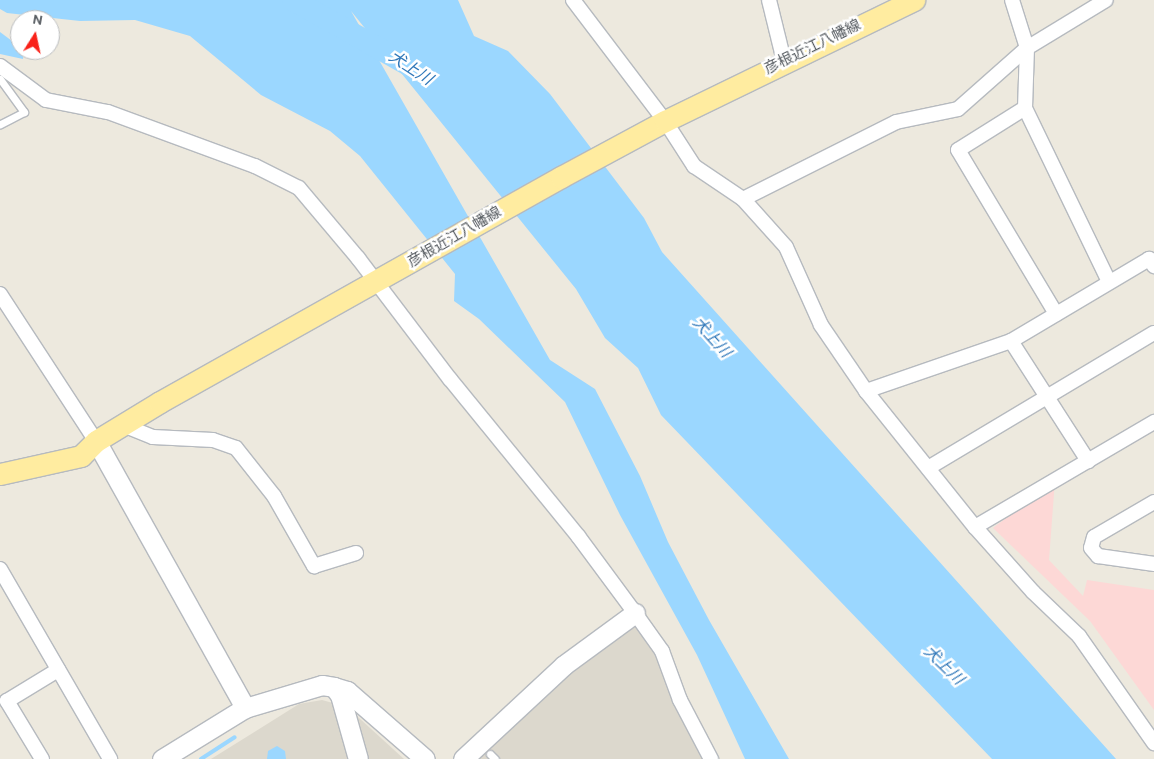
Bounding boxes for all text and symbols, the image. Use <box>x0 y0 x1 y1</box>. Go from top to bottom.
north arrow <box>10 10 60 60</box>
text: N <box>31 11 44 30</box>
street label: 彦根近江八幡線 <box>762 17 864 79</box>
water label: 犬上川 <box>385 48 435 90</box>
street label: 彦根近江八幡線 <box>405 204 505 272</box>
water label: 犬上川 <box>688 314 734 362</box>
water label: 犬上川 <box>919 642 967 690</box>

